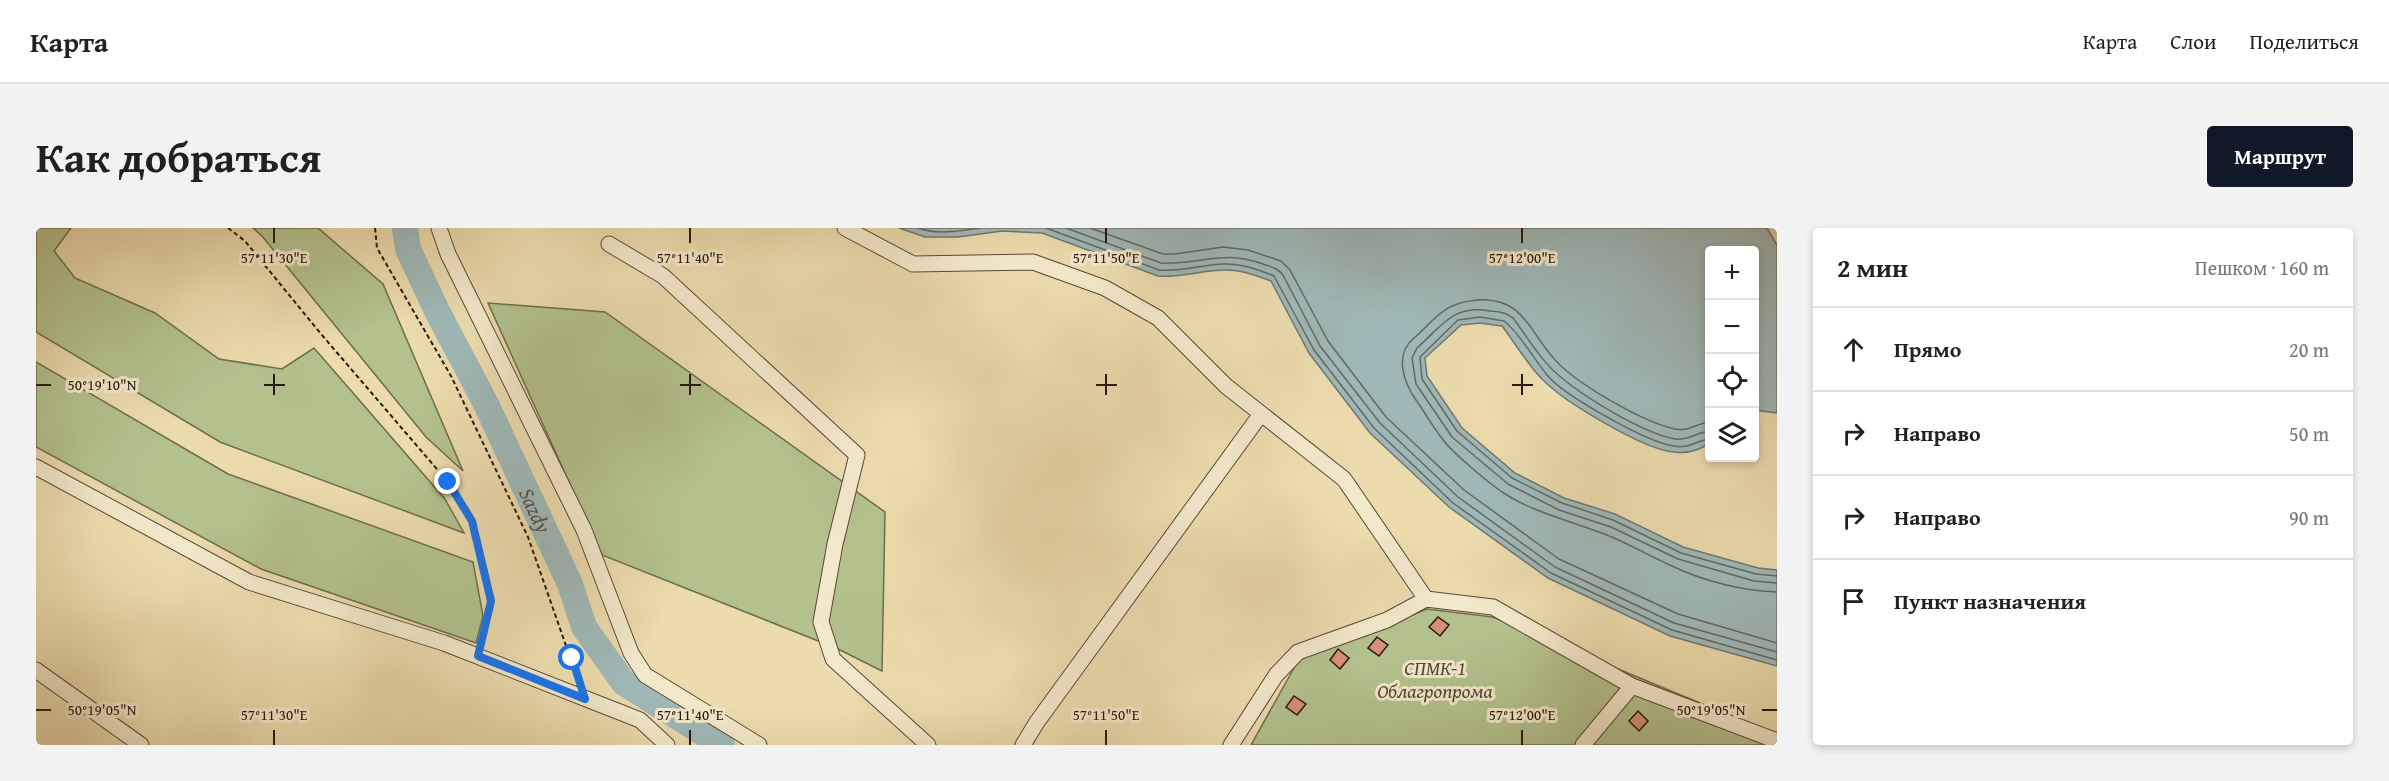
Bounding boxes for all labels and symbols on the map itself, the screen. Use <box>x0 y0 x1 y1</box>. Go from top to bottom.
text: 57°11'30"E <box>241 247 308 268</box>
text: 57°11'40"E <box>657 247 724 268</box>
text: 57°11'50"E <box>1073 247 1140 268</box>
text: 57°12'00"E <box>1489 247 1556 268</box>
text: 50°19'10"N <box>68 374 137 395</box>
route end <box>434 468 460 494</box>
water label: Sazdy <box>512 482 560 538</box>
route start <box>558 644 584 670</box>
park label: СПМК-1 Облагропрома <box>1377 653 1494 705</box>
text: 50°19'05"N <box>68 699 137 720</box>
text: 50°19'05"N <box>1677 699 1746 720</box>
text: 57°11'30"E <box>241 704 308 725</box>
text: 57°11'40"E <box>657 704 724 725</box>
text: 57°11'50"E <box>1073 704 1140 725</box>
text: 57°12'00"E <box>1489 704 1556 725</box>

